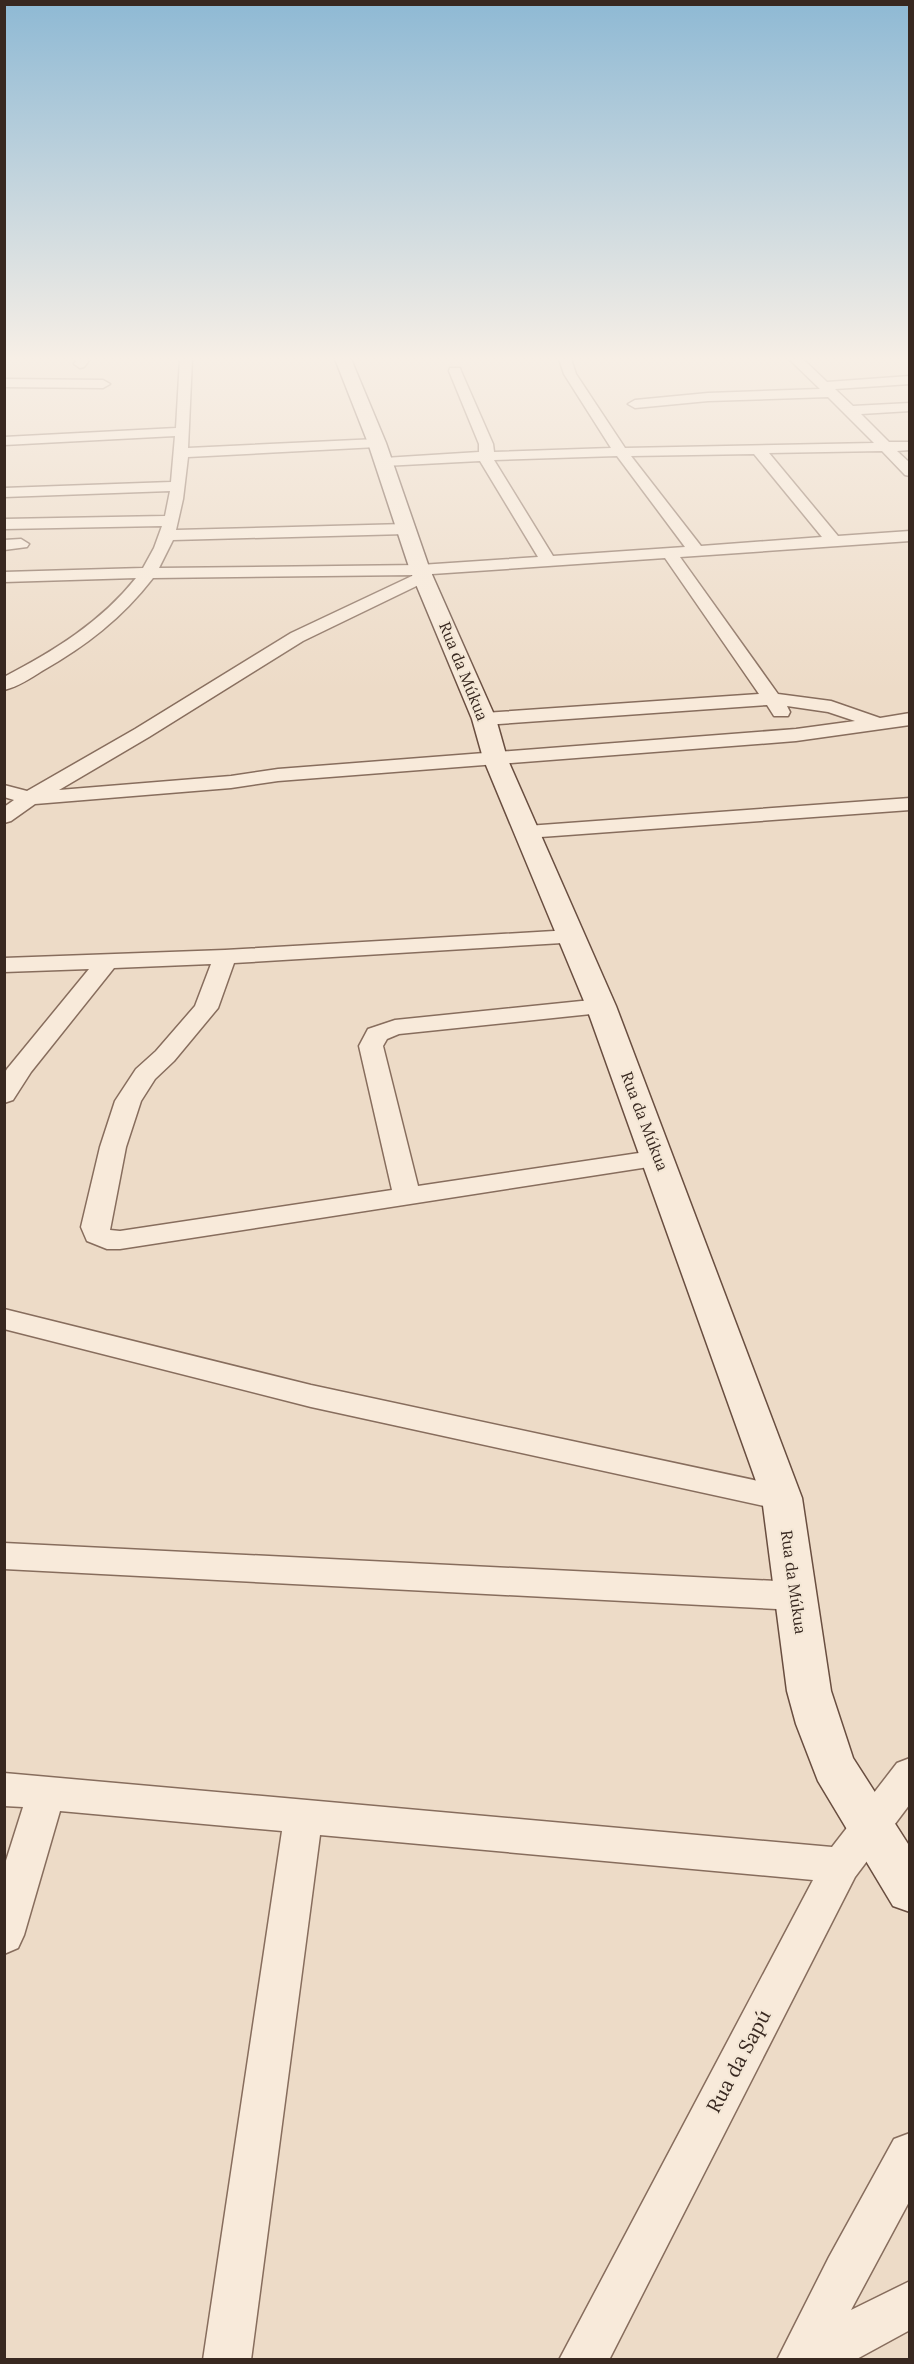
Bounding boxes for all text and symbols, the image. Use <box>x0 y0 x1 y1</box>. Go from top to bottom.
street label: Rua da Múkua <box>435 619 493 723</box>
street label: Rua da Múkua <box>617 1069 673 1173</box>
street label: Rua da Múkua <box>777 1529 811 1635</box>
street label: Rua da Sapú <box>700 2005 776 2117</box>

